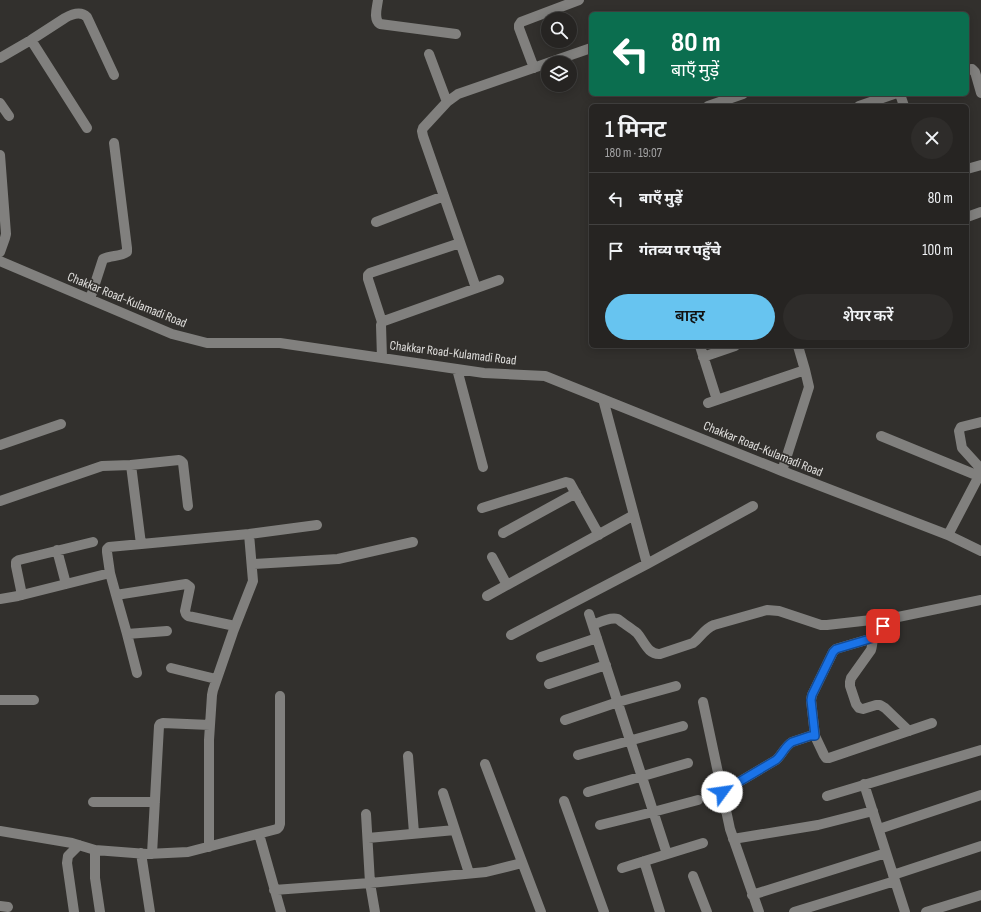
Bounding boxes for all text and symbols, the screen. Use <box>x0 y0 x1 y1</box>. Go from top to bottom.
map controls <box>541 12 577 92</box>
button: search <box>541 12 577 48</box>
text: 80 m <box>671 26 720 59</box>
icon: left <box>605 28 657 80</box>
button: layers <box>541 56 577 92</box>
text: बाएँ मुड़ें <box>671 60 719 81</box>
text: 1 मिनट <box>605 115 666 144</box>
button: close <box>911 117 953 159</box>
text: 180 m · 19:07 <box>605 145 662 161</box>
icon: left <box>605 188 627 210</box>
text: बाएँ मुड़ें <box>639 189 682 208</box>
text: 80 m <box>928 189 953 208</box>
icon: arrive <box>605 240 627 262</box>
text: गंतव्य पर पहुँचे <box>639 241 721 260</box>
text: 100 m <box>922 241 953 260</box>
street label: Chakkar Road-Kulamadi Road <box>65 269 189 331</box>
button: बाहर <box>605 294 775 340</box>
button: शेयर करें <box>783 294 953 340</box>
street label: Chakkar Road-Kulamadi Road <box>389 337 517 369</box>
street label: Chakkar Road-Kulamadi Road <box>701 418 825 480</box>
pin <box>866 609 900 643</box>
icon: arrive <box>872 615 894 637</box>
position arrow <box>701 771 743 813</box>

